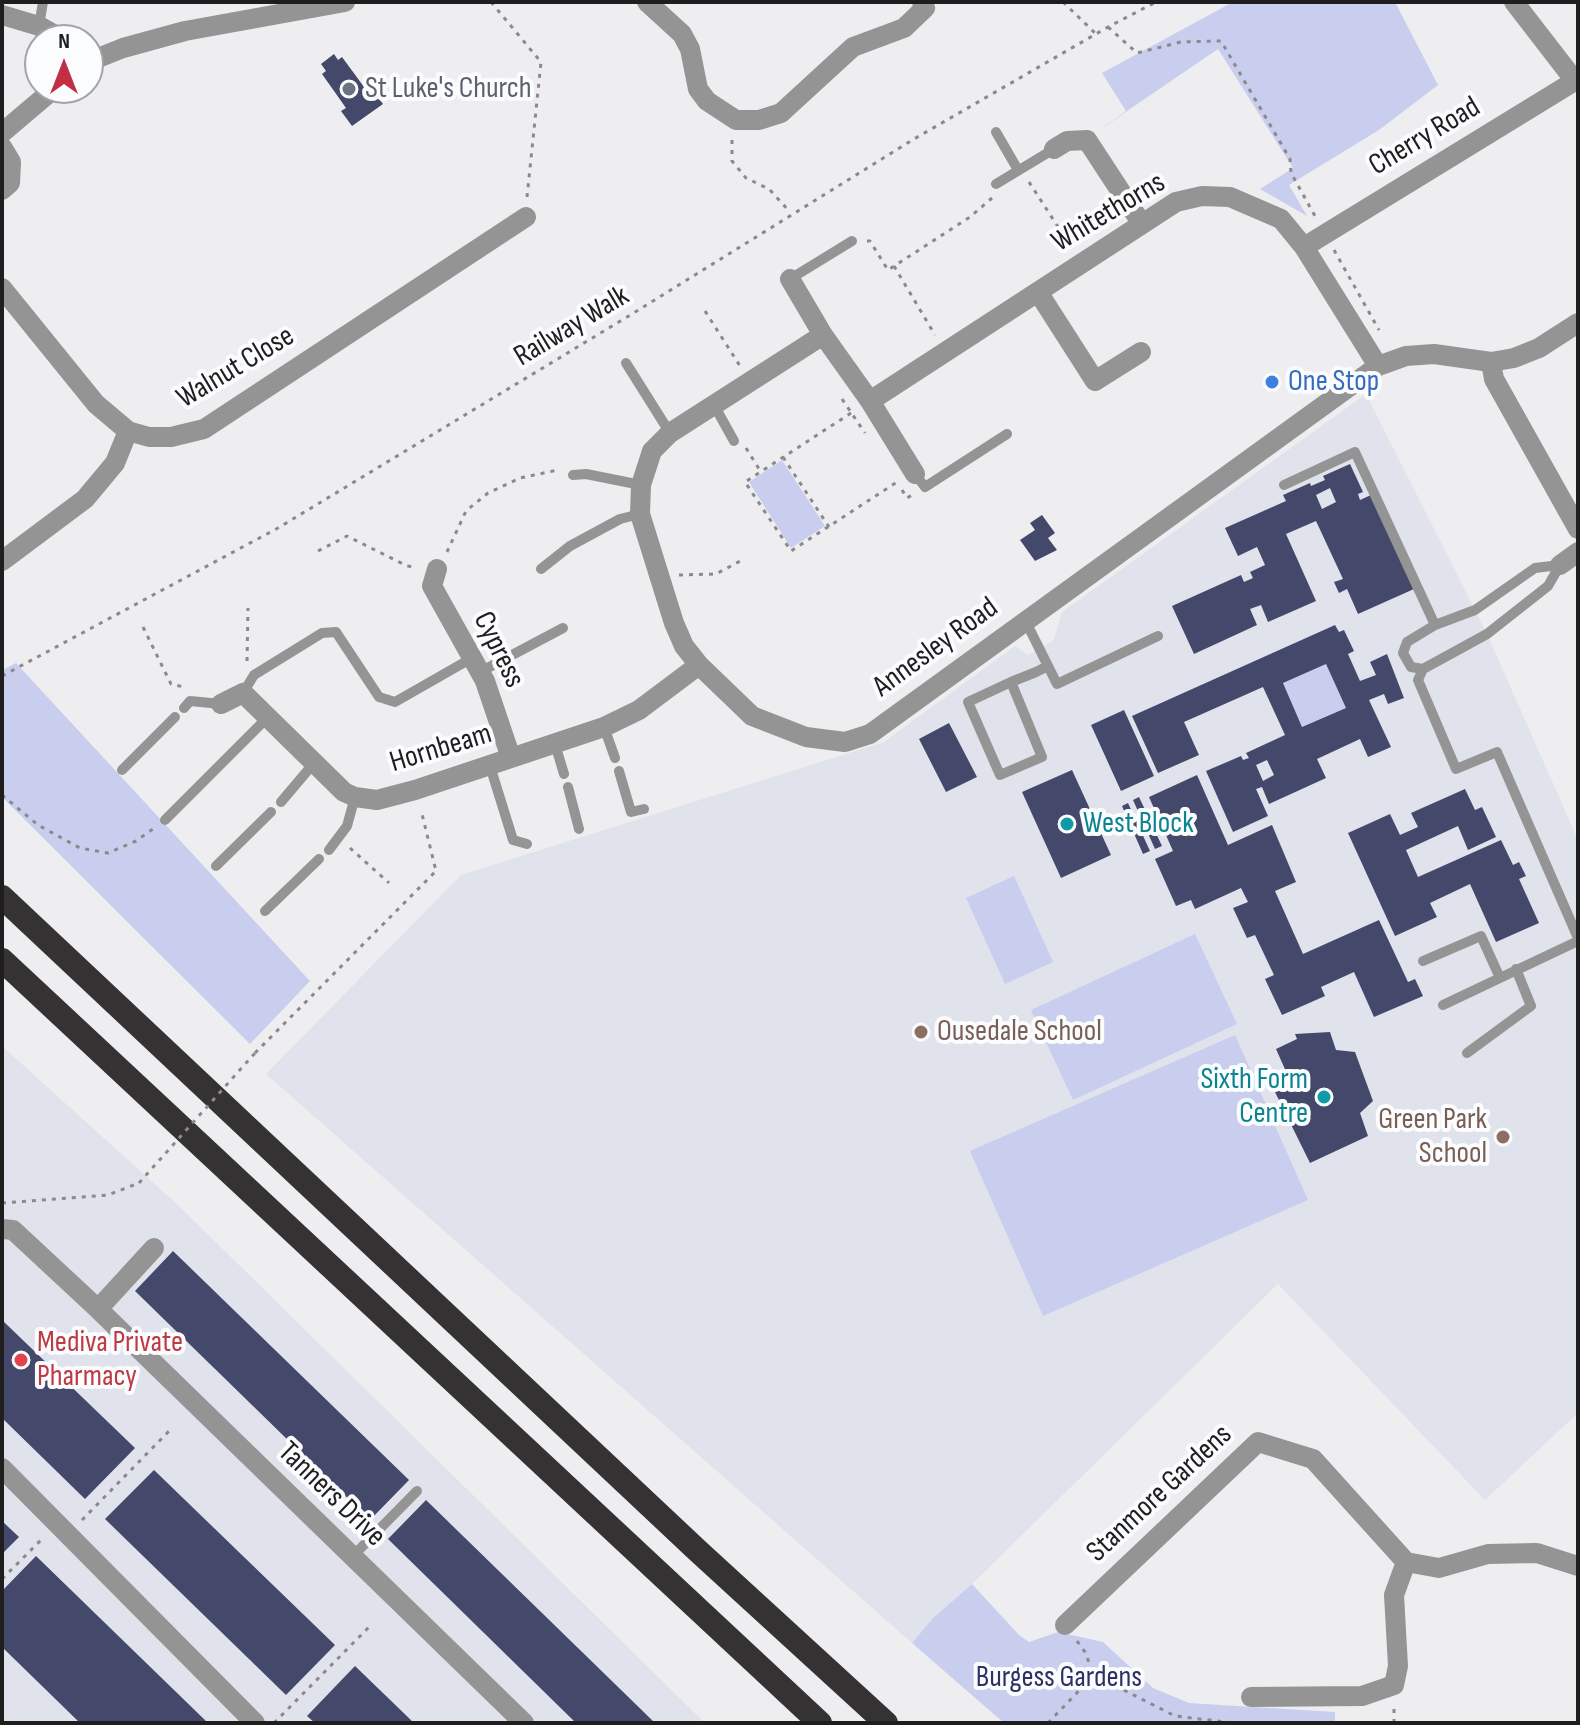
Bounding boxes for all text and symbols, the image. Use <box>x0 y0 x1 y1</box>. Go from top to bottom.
north arrow <box>24 24 104 104</box>
text: N <box>58 28 70 55</box>
place label: St Luke's Church <box>365 71 532 107</box>
marker: St Luke's Church <box>340 80 358 98</box>
street label: Cherry Road <box>1363 90 1487 184</box>
street label: Whitethorns <box>1046 165 1172 261</box>
street label: Railway Walk <box>508 279 636 375</box>
street label: Walnut Close <box>171 319 301 417</box>
place label: One Stop <box>1288 364 1379 400</box>
marker: One Stop <box>1263 373 1281 391</box>
street label: Annesley Road <box>866 591 1006 705</box>
street label: Cypress <box>464 606 532 694</box>
street label: Hornbeam <box>386 717 496 781</box>
place label: West Block <box>1083 806 1194 842</box>
marker: West Block <box>1058 815 1076 833</box>
place label: Ousedale School <box>937 1014 1102 1050</box>
marker: Ousedale School <box>912 1023 930 1041</box>
place label: Sixth Form Centre <box>1200 1062 1308 1132</box>
marker: Sixth Form Centre <box>1315 1088 1333 1106</box>
place label: Green Park School <box>1378 1102 1487 1172</box>
marker: Green Park School <box>1494 1128 1512 1146</box>
place label: Mediva Private Pharmacy <box>37 1325 183 1396</box>
marker: Mediva Private Pharmacy <box>12 1351 30 1369</box>
street label: Stanmore Gardens <box>1080 1418 1240 1570</box>
street label: Tanners Drive <box>270 1435 392 1555</box>
park label: Burgess Gardens <box>976 1660 1142 1696</box>

